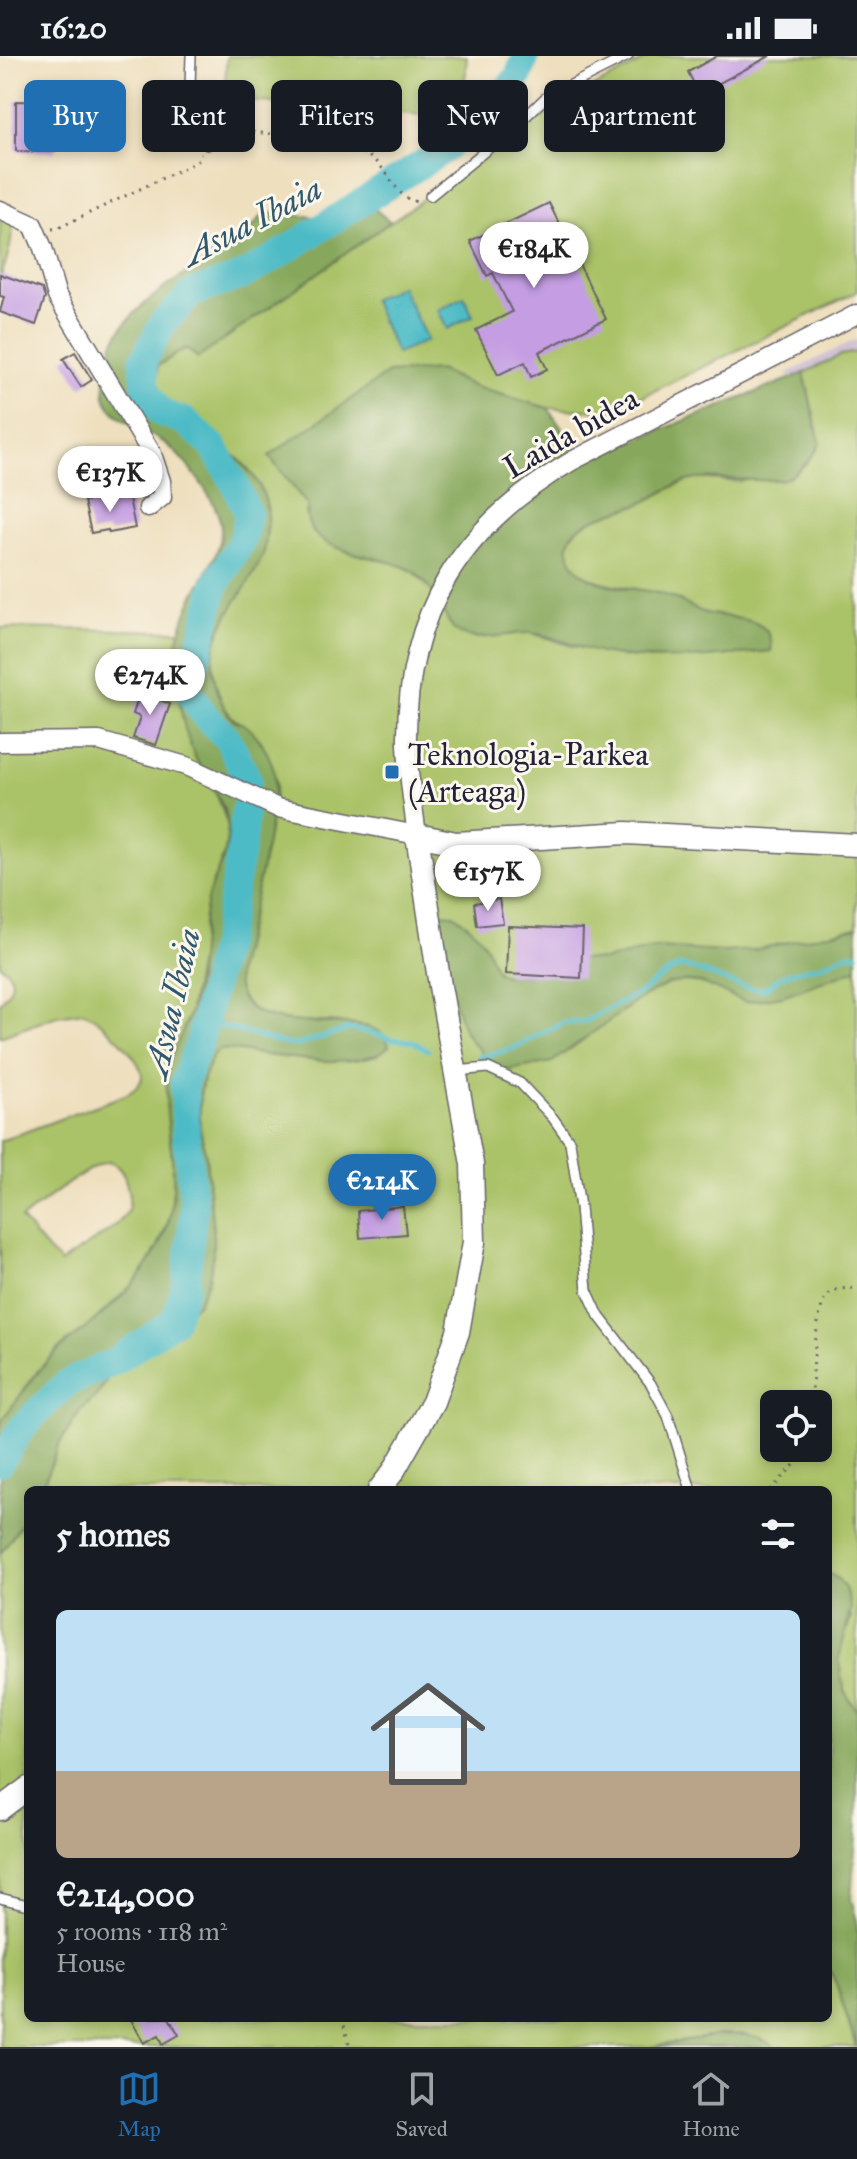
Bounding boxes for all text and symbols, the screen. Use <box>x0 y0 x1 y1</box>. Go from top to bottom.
text: 16:20 <box>40 10 107 46</box>
chip: Buy <box>24 80 126 152</box>
chip: Rent <box>142 80 255 152</box>
chip: Filters <box>271 80 402 152</box>
chip: New <box>418 80 528 152</box>
chip: Apartment <box>544 80 725 152</box>
water label: Asua Ibaia <box>173 167 329 276</box>
pin: €184K <box>478 222 590 290</box>
text: €184K <box>498 232 570 264</box>
street label: Laida bidea <box>497 379 646 487</box>
pin: €137K <box>54 446 166 514</box>
text: €137K <box>76 456 144 488</box>
pin: €274K <box>94 649 206 717</box>
text: €274K <box>113 659 187 691</box>
place label: Teknologia-Parkea (Arteaga) <box>408 735 649 811</box>
marker: Teknologia-Parkea (Arteaga) <box>383 763 401 781</box>
pin: €157K <box>432 845 544 913</box>
text: €157K <box>453 855 523 887</box>
water label: Asua Ibaia <box>134 925 209 1084</box>
pin: €214K <box>326 1154 438 1222</box>
text: €214K <box>346 1164 418 1196</box>
map controls <box>760 1390 832 1462</box>
button: locate <box>760 1390 832 1462</box>
icon: filters <box>756 1512 800 1556</box>
text: 5 homes <box>56 1514 170 1555</box>
icon: home <box>356 1662 500 1806</box>
text: €214,000 <box>56 1874 195 1915</box>
text: 5 rooms · 118 m² <box>56 1915 227 1947</box>
text: House <box>56 1947 126 1979</box>
tab: Map <box>117 2067 161 2142</box>
tab: Saved <box>396 2067 448 2142</box>
tab: Home <box>682 2067 740 2142</box>

